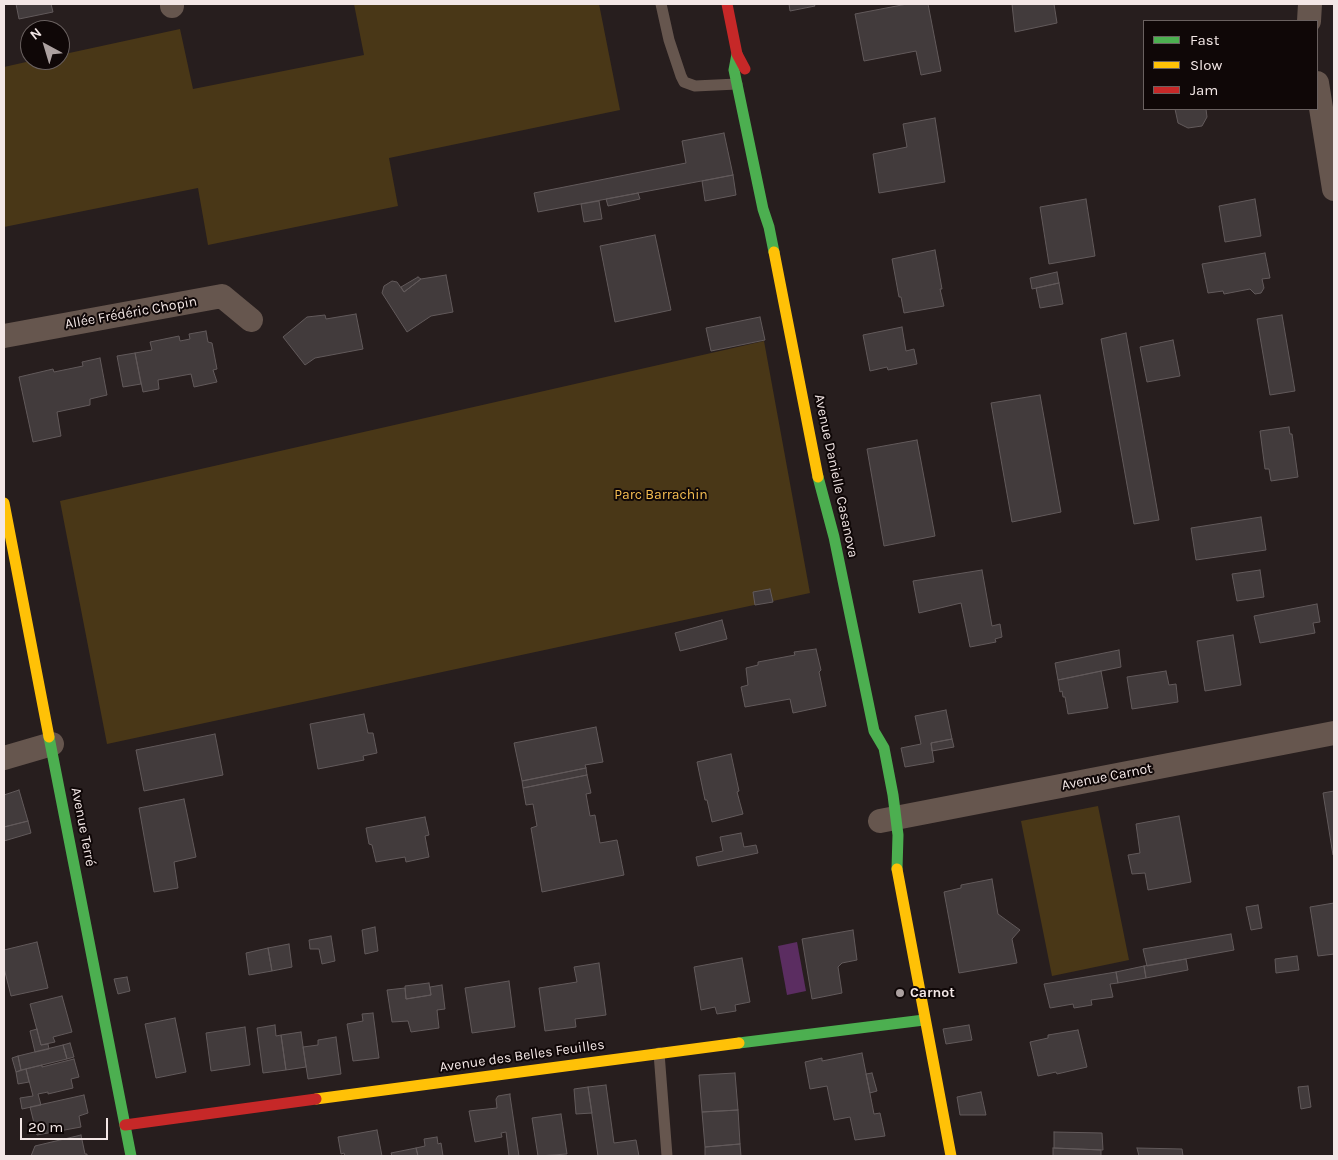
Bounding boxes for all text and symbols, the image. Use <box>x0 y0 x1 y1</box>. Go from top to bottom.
north arrow <box>20 20 70 70</box>
legend <box>1143 20 1318 110</box>
text: N <box>27 24 45 44</box>
text: Fast <box>1190 31 1219 49</box>
text: Slow <box>1190 56 1222 74</box>
text: Jam <box>1190 81 1218 99</box>
street label: Allée Frédéric Chopin <box>64 293 198 333</box>
street label: Avenue Danielle Casanova <box>810 393 862 559</box>
park label: Parc Barrachin <box>614 487 708 503</box>
street label: Avenue Carnot <box>1060 760 1154 794</box>
street label: Avenue Terré <box>67 786 99 868</box>
place label: Carnot <box>910 985 955 1001</box>
marker: Carnot <box>894 987 906 999</box>
street label: Avenue des Belles Feuilles <box>438 1036 606 1076</box>
scale bar <box>22 1108 110 1140</box>
text: 20 m <box>28 1118 63 1136</box>

